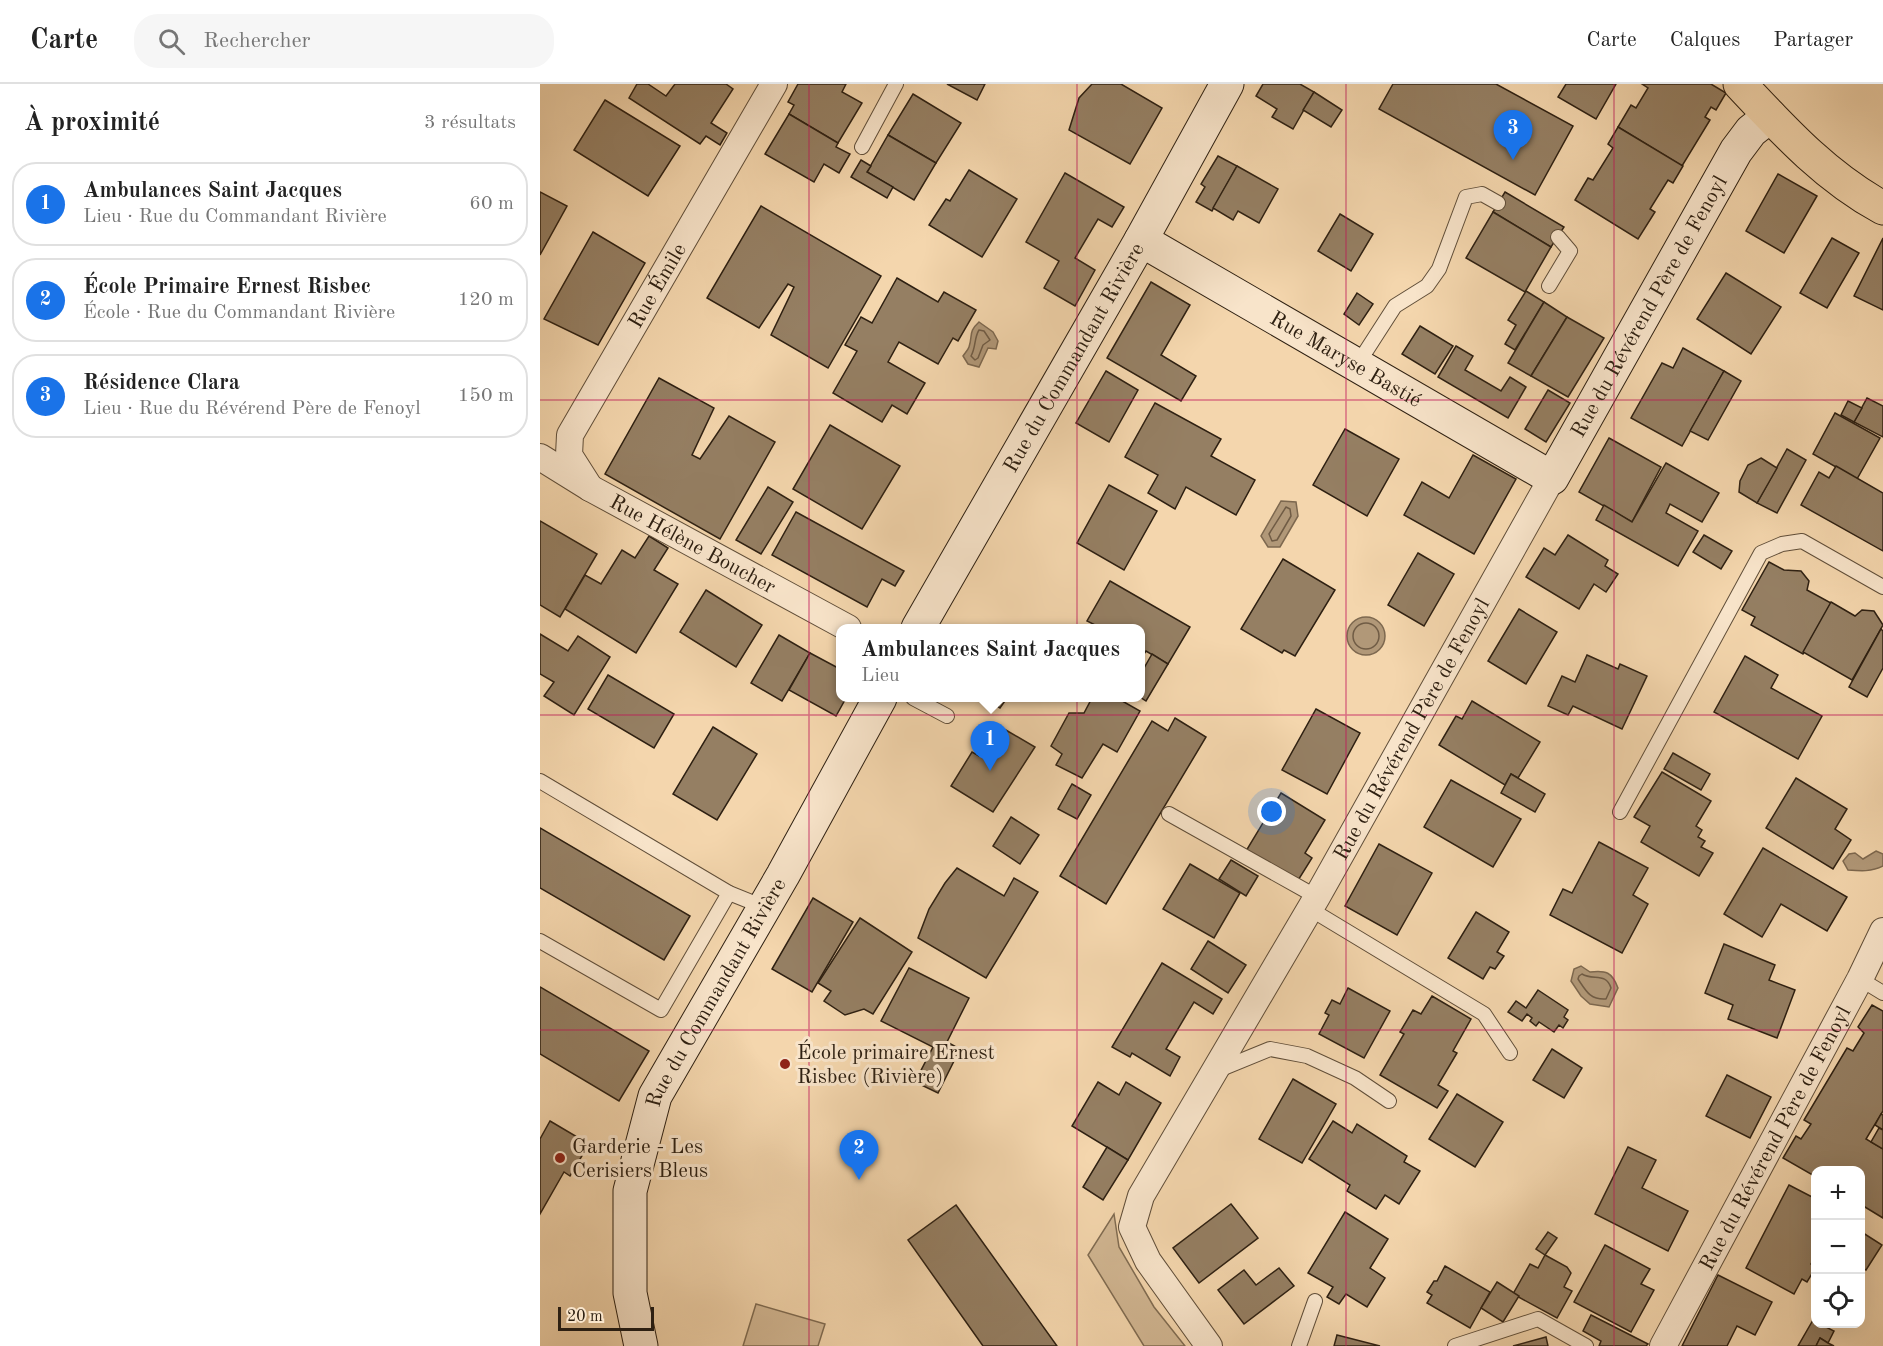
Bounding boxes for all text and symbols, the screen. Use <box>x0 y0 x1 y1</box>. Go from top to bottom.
search box <box>134 14 554 68</box>
icon: search <box>155 25 188 58</box>
text: Carte <box>30 27 98 55</box>
text: Rechercher <box>203 30 311 52</box>
text: Carte <box>1587 30 1637 51</box>
text: Calques <box>1670 30 1740 51</box>
text: Partager <box>1773 30 1853 51</box>
text: À proximité <box>24 110 160 136</box>
pin: 3 <box>1494 110 1532 160</box>
text: 3 résultats <box>424 113 516 133</box>
street label: Rue du Révérend Père de Fenoyl <box>1568 172 1732 441</box>
text: Ambulances Saint Jacques <box>83 180 342 202</box>
text: 1 <box>40 194 51 214</box>
text: 60 m <box>469 194 514 214</box>
text: Lieu · Rue du Commandant Rivière <box>83 207 387 227</box>
street label: Rue Émile <box>625 240 691 332</box>
street label: Rue du Commandant Rivière <box>1001 240 1149 477</box>
text: École Primaire Ernest Risbec <box>83 276 371 298</box>
text: 2 <box>40 290 51 310</box>
text: 120 m <box>458 290 514 310</box>
text: École · Rue du Commandant Rivière <box>83 303 395 323</box>
street label: Rue Maryse Bastié <box>1266 308 1425 412</box>
text: Résidence Clara <box>83 372 240 394</box>
text: 3 <box>40 386 51 406</box>
text: 150 m <box>458 386 514 406</box>
text: Lieu · Rue du Révérend Père de Fenoyl <box>83 399 421 419</box>
street label: Rue Hélène Boucher <box>606 492 779 599</box>
street label: Rue du Révérend Père de Fenoyl <box>1331 595 1494 864</box>
popup <box>836 624 1145 702</box>
text: Ambulances Saint Jacques <box>861 639 1120 661</box>
text: Lieu <box>861 666 900 686</box>
pin: 1 <box>970 722 1010 771</box>
your location <box>1257 797 1286 826</box>
street label: Rue du Commandant Rivière <box>644 875 791 1110</box>
street label: Rue du Révérend Père de Fenoyl <box>1697 1003 1855 1274</box>
place label: École primaire Ernest Risbec (Rivière) <box>797 1039 995 1088</box>
marker: École primaire Ernest Risbec (Rivière) <box>778 1057 792 1071</box>
pin: 2 <box>840 1130 878 1180</box>
place label: Garderie - Les Cerisiers Bleus <box>572 1137 708 1182</box>
marker: Garderie - Les Cerisiers Bleus <box>553 1151 567 1165</box>
map controls <box>1811 1166 1865 1328</box>
button: + <box>1811 1166 1865 1220</box>
button: − <box>1811 1220 1865 1274</box>
button: locate <box>1811 1274 1865 1328</box>
scale bar <box>558 1304 654 1332</box>
text: 20 m <box>567 1309 603 1325</box>

